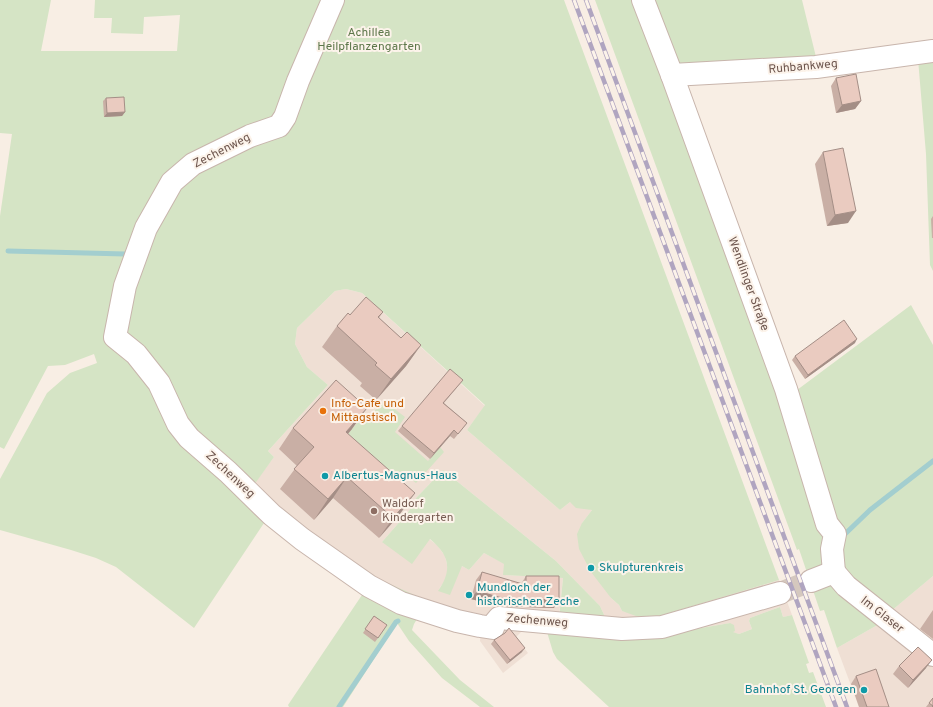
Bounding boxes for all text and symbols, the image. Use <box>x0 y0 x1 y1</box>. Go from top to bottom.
park label: Achillea Heilpflanzengarten <box>317 25 421 55</box>
street label: Ruhbankweg <box>768 56 838 78</box>
street label: Zechenweg <box>191 130 253 172</box>
street label: Wendlinger Straße <box>724 235 772 333</box>
place label: Info-Cafe und Mittagstisch <box>331 396 404 426</box>
marker: Info-Cafe und Mittagstisch <box>318 406 328 416</box>
street label: Zechenweg <box>202 448 258 502</box>
place label: Albertus-Magnus-Haus <box>333 468 457 484</box>
marker: Albertus-Magnus-Haus <box>320 471 330 481</box>
place label: Waldorf Kindergarten <box>382 496 454 526</box>
marker: Waldorf Kindergarten <box>369 506 379 516</box>
place label: Skulpturenkreis <box>599 560 684 576</box>
marker: Skulpturenkreis <box>586 563 596 573</box>
place label: Mundloch der historischen Zeche <box>477 580 579 610</box>
marker: Mundloch der historischen Zeche <box>464 590 474 600</box>
street label: Im Glaser <box>857 593 907 637</box>
street label: Zechenweg <box>505 610 569 632</box>
place label: Bahnhof St. Georgen <box>745 682 856 698</box>
marker: Bahnhof St. Georgen <box>859 685 869 695</box>

